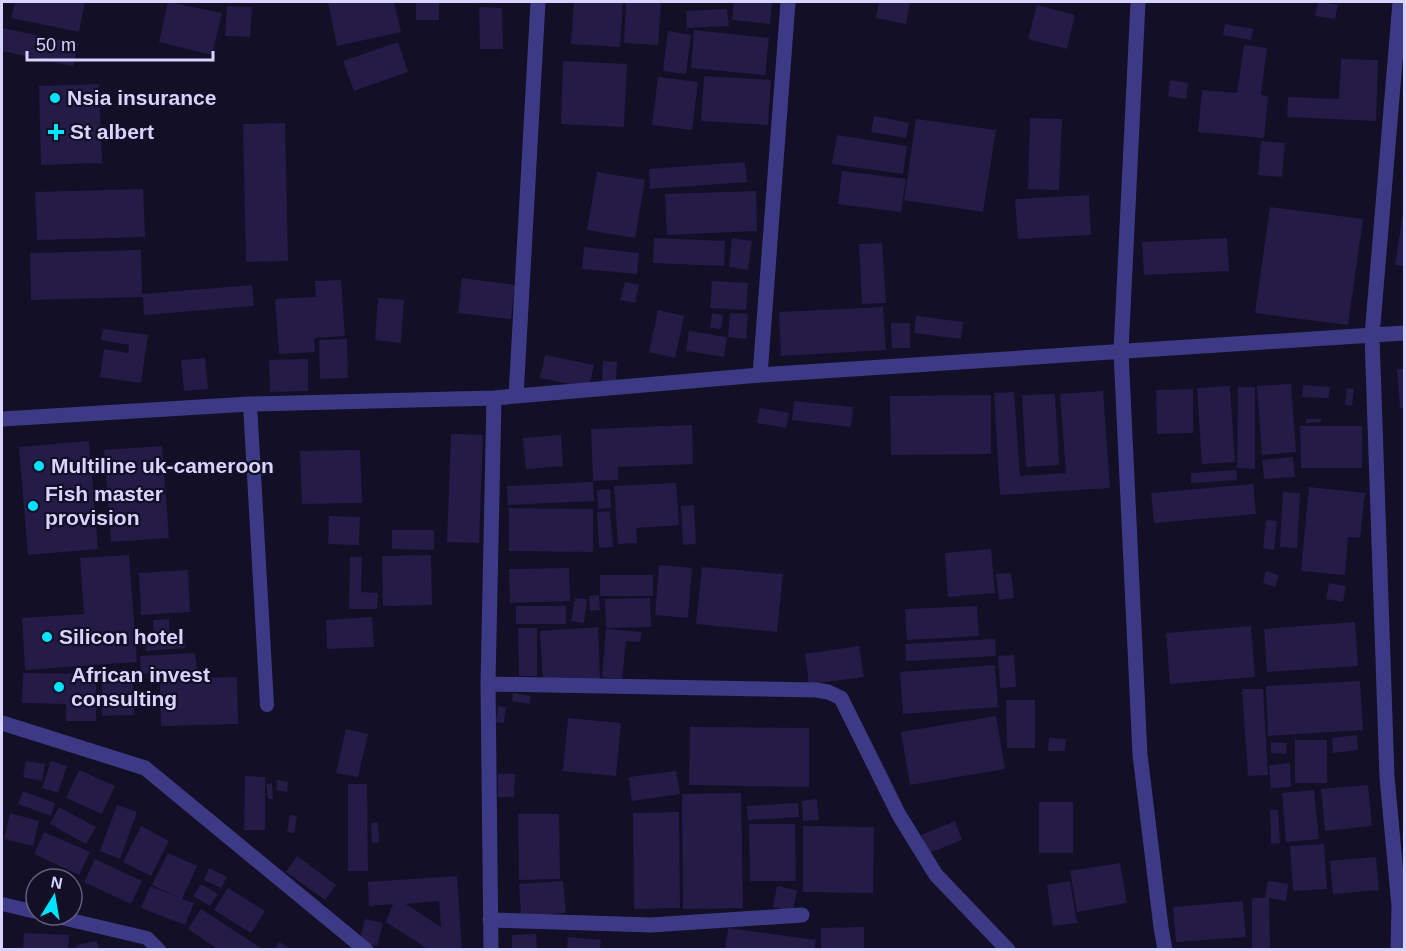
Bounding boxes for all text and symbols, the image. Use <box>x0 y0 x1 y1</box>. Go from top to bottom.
scale bar <box>27 24 213 62</box>
text: 50 m <box>36 35 76 55</box>
place label: Nsia insurance <box>67 86 216 109</box>
marker: Nsia insurance <box>48 91 62 105</box>
place label: St albert <box>70 120 154 143</box>
marker: St albert <box>47 123 65 141</box>
place label: Multiline uk-cameroon <box>51 454 274 477</box>
marker: Multiline uk-cameroon <box>32 459 46 473</box>
place label: Fish master provision <box>45 482 163 529</box>
marker: Fish master provision <box>26 499 40 513</box>
place label: Silicon hotel <box>59 625 184 648</box>
marker: Silicon hotel <box>40 630 54 644</box>
place label: African invest consulting <box>71 663 210 710</box>
marker: African invest consulting <box>52 680 66 694</box>
north arrow <box>24 867 84 927</box>
text: N <box>49 873 64 892</box>

